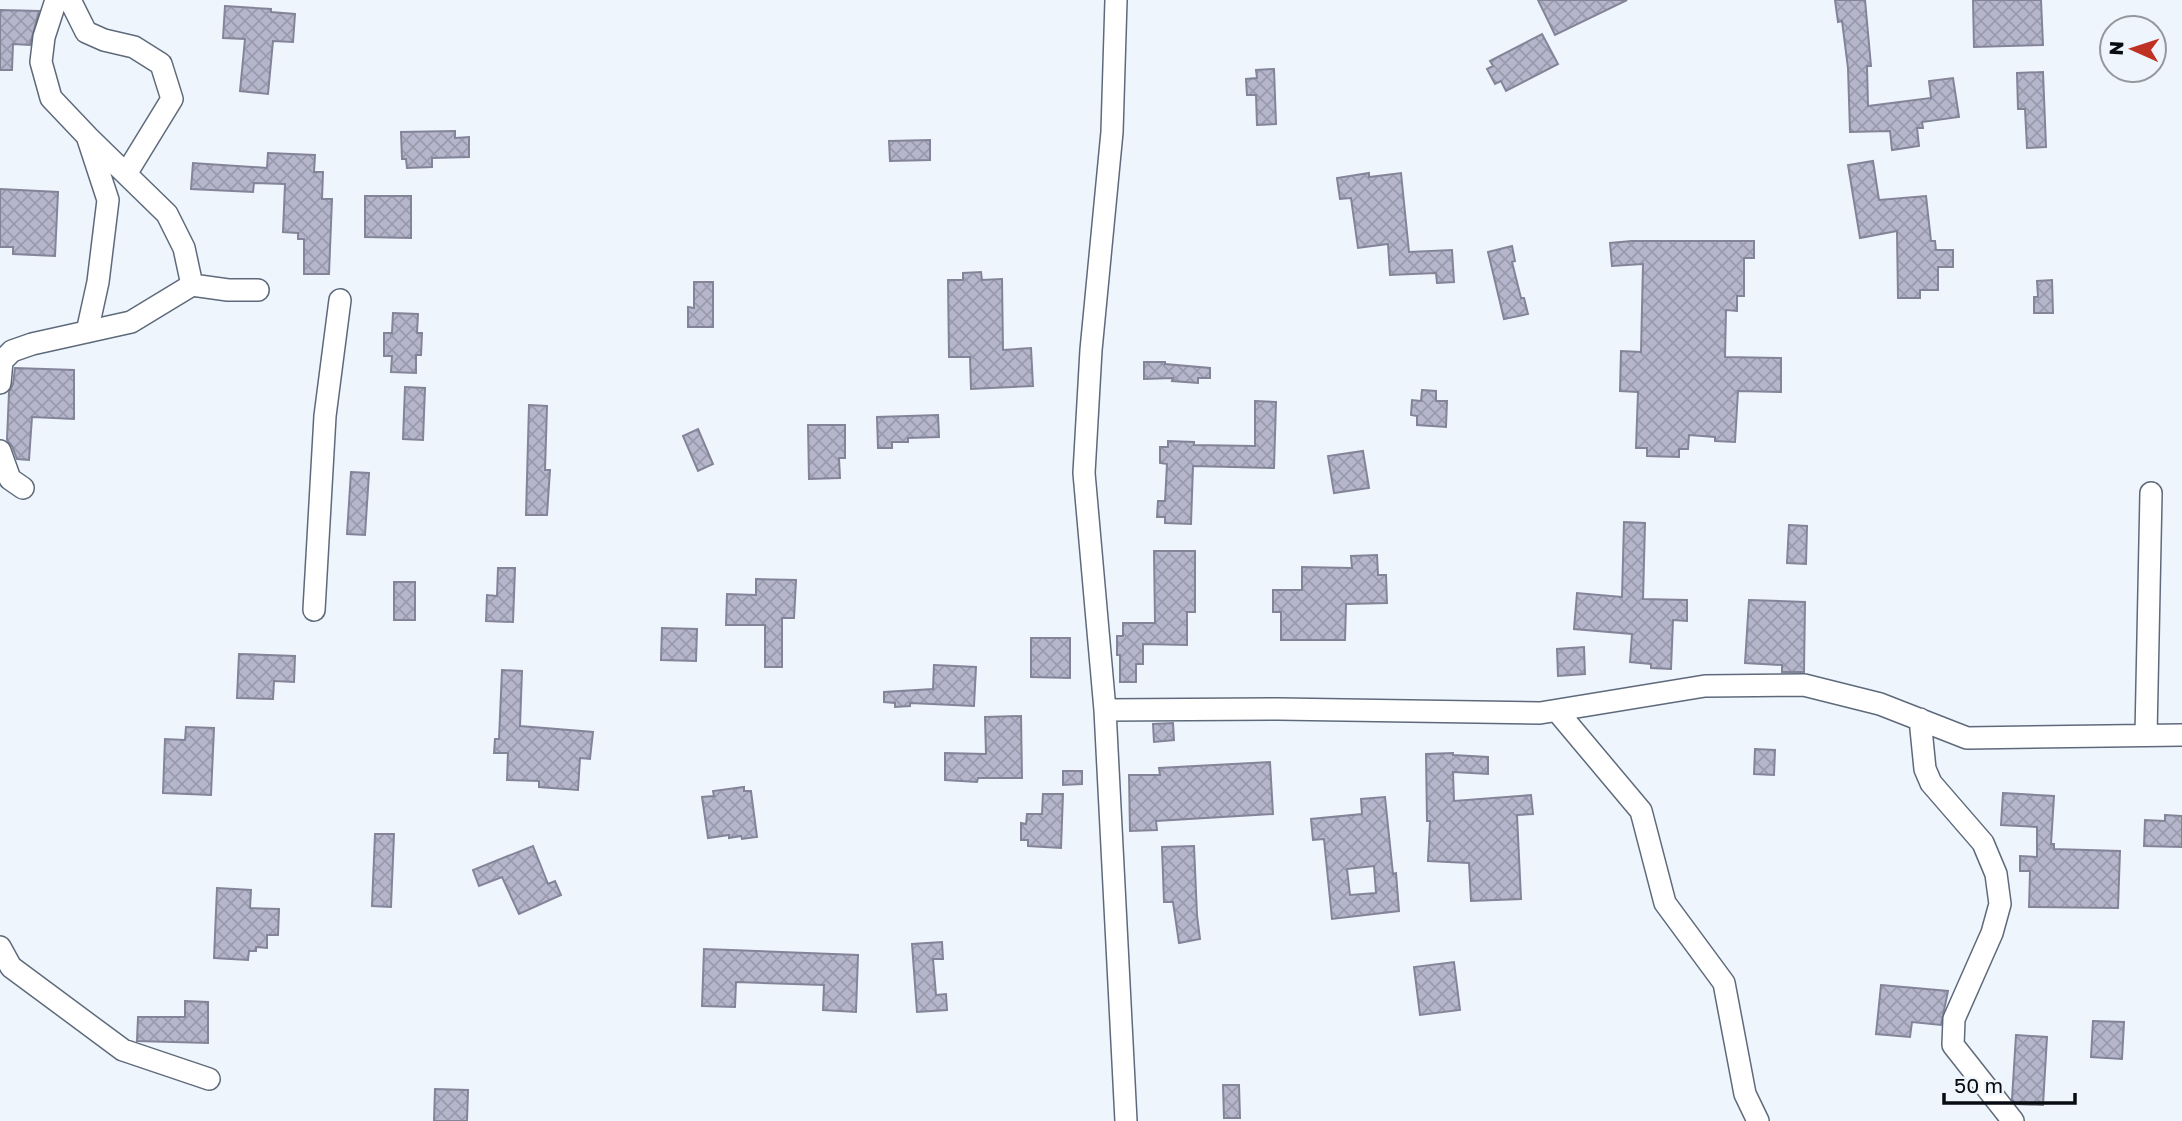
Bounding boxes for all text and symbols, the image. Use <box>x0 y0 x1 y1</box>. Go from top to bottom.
north arrow <box>2098 14 2168 84</box>
text: N <box>2104 40 2127 56</box>
scale bar <box>1944 1062 2075 1106</box>
text: 50 m <box>1954 1072 2003 1098</box>

